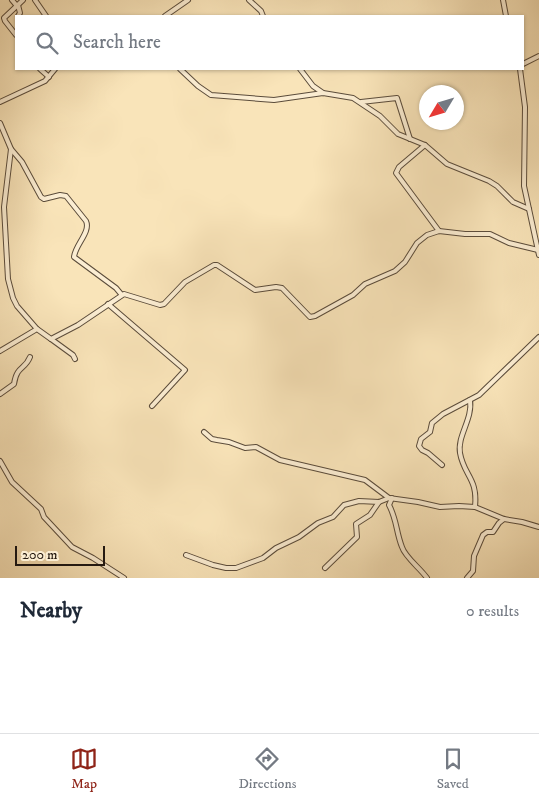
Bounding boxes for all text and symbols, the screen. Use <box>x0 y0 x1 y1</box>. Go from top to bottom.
search box <box>15 15 524 70</box>
icon: search <box>33 29 61 57</box>
text: Search here <box>73 31 161 54</box>
north arrow <box>419 85 464 130</box>
scale bar <box>15 543 105 566</box>
text: 200 m <box>22 546 57 564</box>
text: Nearby <box>20 598 82 624</box>
text: 0 results <box>466 601 519 621</box>
tab: Map <box>70 745 98 793</box>
tab: Directions <box>238 745 296 793</box>
tab: Saved <box>437 745 469 793</box>

